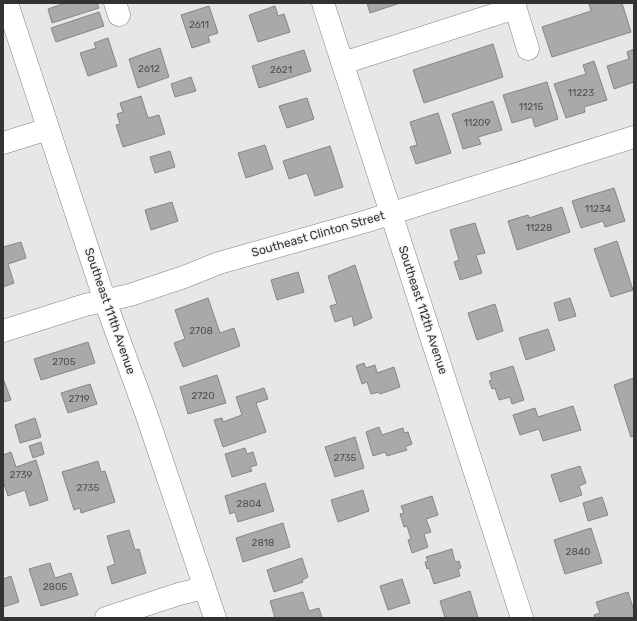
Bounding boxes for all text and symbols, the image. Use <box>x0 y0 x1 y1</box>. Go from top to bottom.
house number: 2611 <box>189 19 209 31</box>
house number: 2612 <box>138 63 160 75</box>
house number: 2621 <box>270 64 292 76</box>
house number: 11223 <box>568 87 594 99</box>
house number: 11215 <box>519 101 543 113</box>
house number: 11209 <box>464 117 490 129</box>
house number: 11234 <box>585 203 611 215</box>
street label: Southeast Clinton Street <box>250 208 387 260</box>
house number: 11228 <box>526 222 552 234</box>
street label: Southeast 112th Avenue <box>396 244 451 376</box>
street label: Southeast 111th Avenue <box>82 246 138 376</box>
house number: 2708 <box>189 325 213 337</box>
house number: 2705 <box>52 356 76 368</box>
house number: 2720 <box>191 390 215 402</box>
house number: 2719 <box>68 393 90 405</box>
house number: 2735 <box>334 452 357 464</box>
house number: 2739 <box>10 469 33 481</box>
house number: 2735 <box>77 482 100 494</box>
house number: 2804 <box>237 498 261 510</box>
house number: 2818 <box>252 537 274 549</box>
house number: 2840 <box>566 546 590 558</box>
house number: 2805 <box>43 581 67 593</box>

